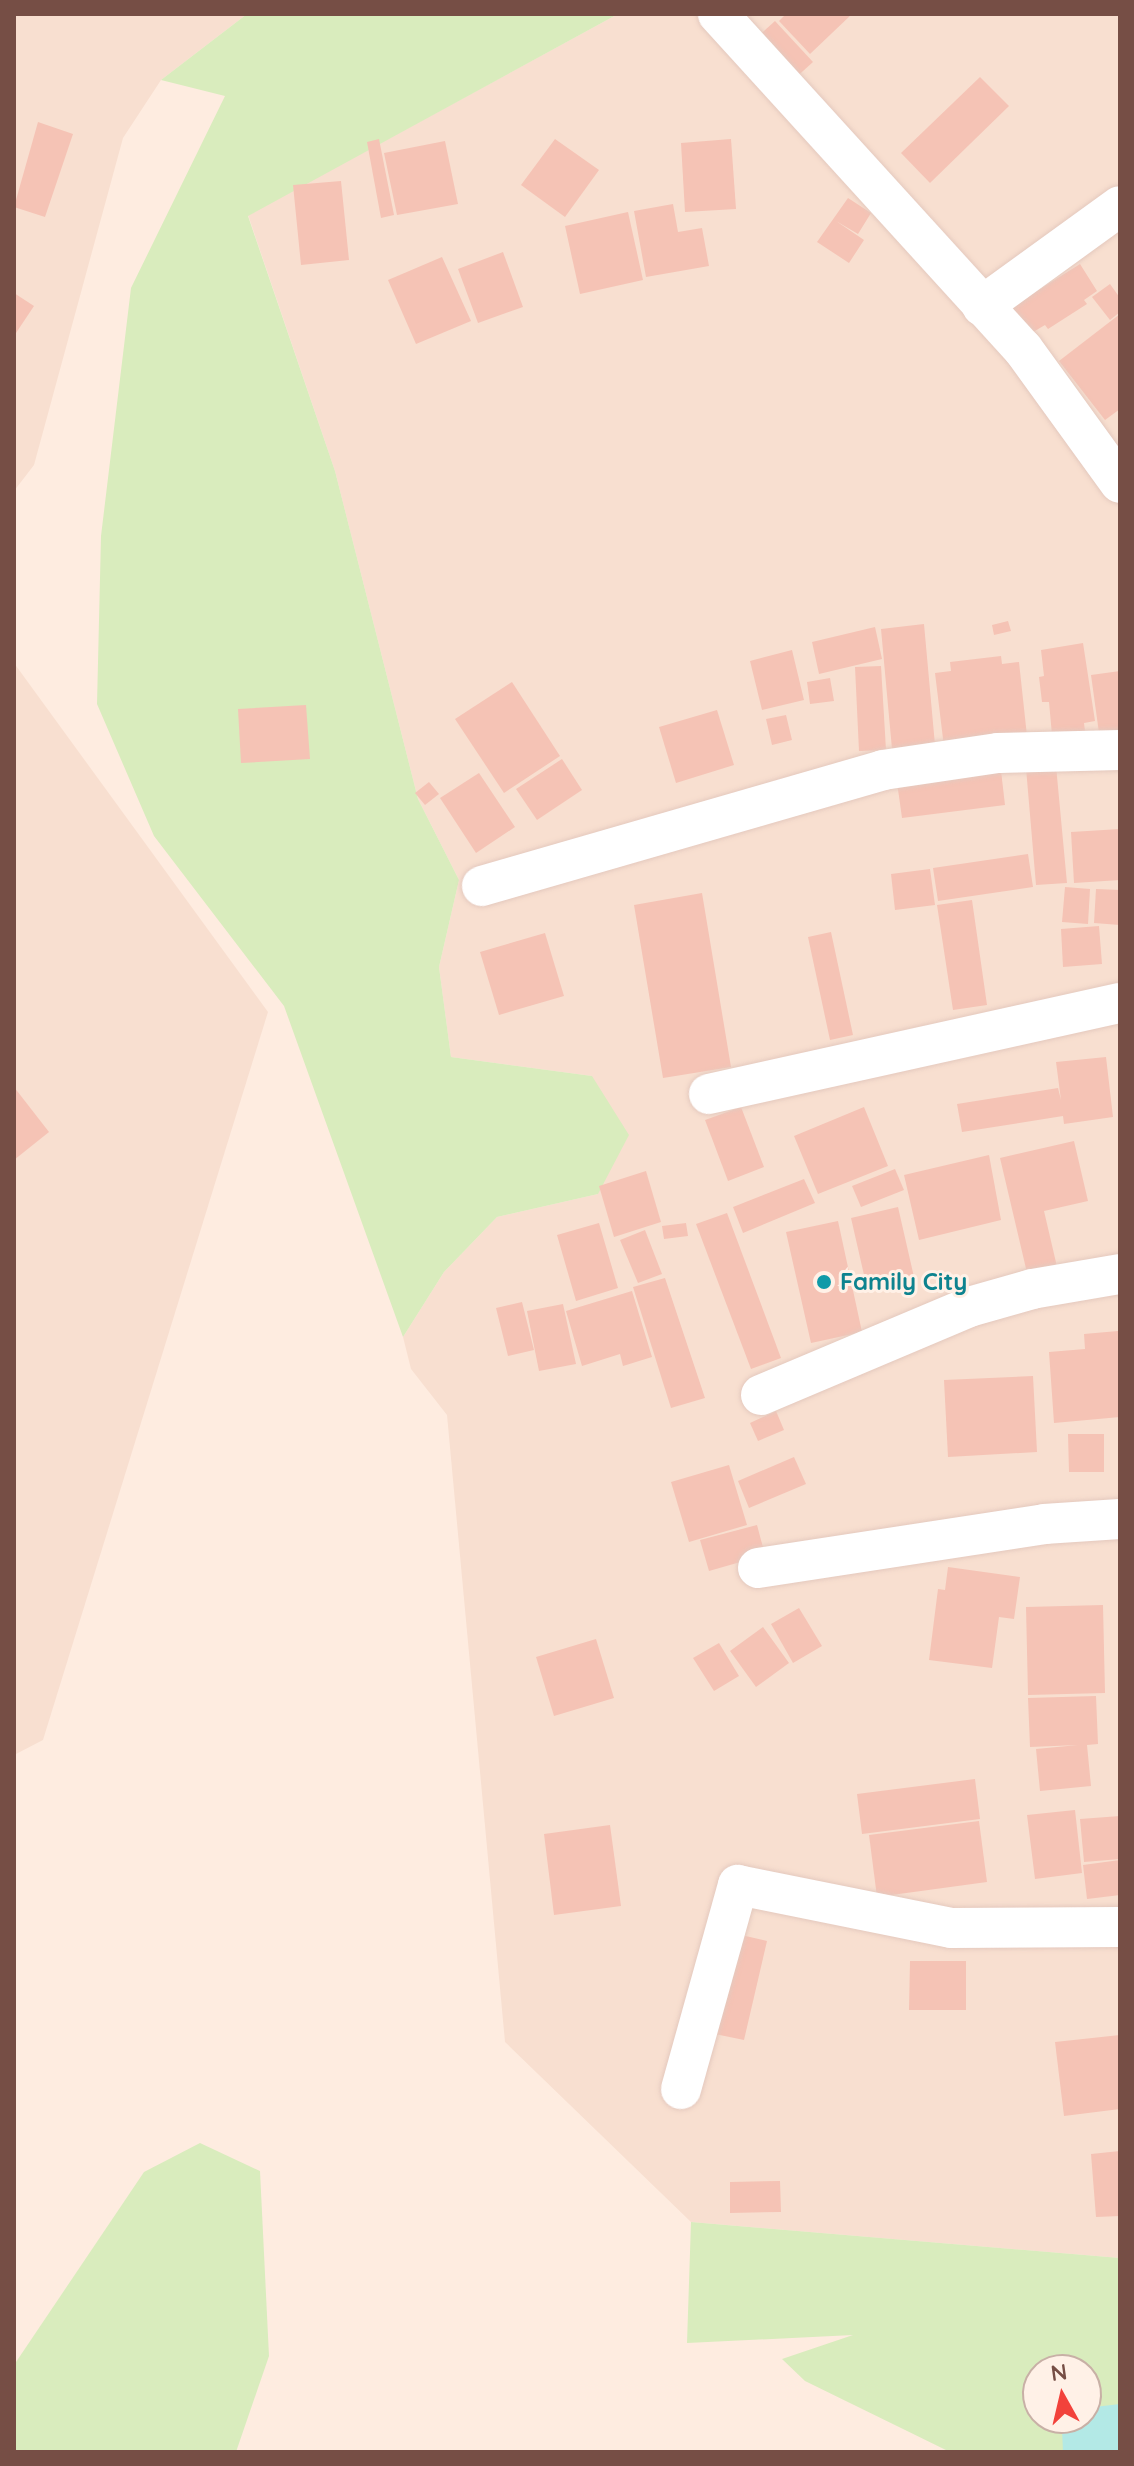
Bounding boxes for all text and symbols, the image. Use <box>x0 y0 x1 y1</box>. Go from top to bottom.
place label: Family City <box>840 1268 967 1296</box>
marker: Family City <box>815 1273 833 1291</box>
north arrow <box>1022 2354 1102 2434</box>
text: N <box>1049 2357 1069 2387</box>

